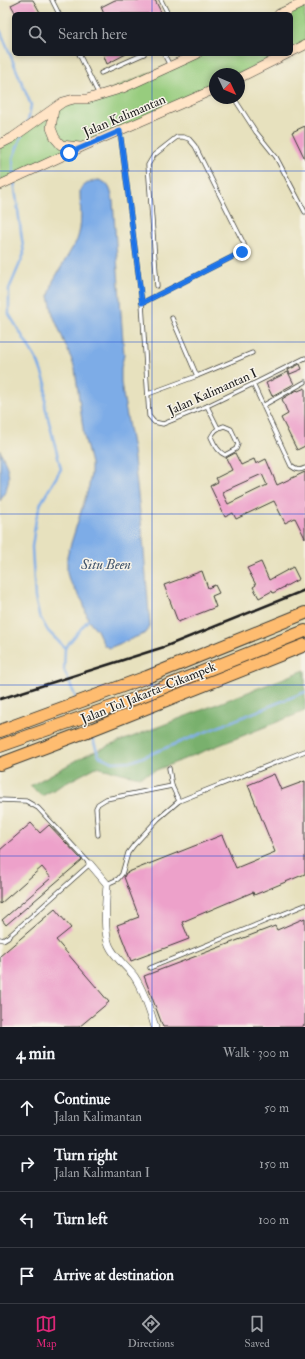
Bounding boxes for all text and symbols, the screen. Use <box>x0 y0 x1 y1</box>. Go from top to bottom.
search box <box>12 12 293 56</box>
icon: search <box>26 23 48 45</box>
text: Search here <box>58 25 127 44</box>
north arrow <box>209 68 245 104</box>
street label: Jalan Kalimantan <box>80 91 168 141</box>
route start <box>60 144 78 162</box>
route end <box>233 243 251 261</box>
street label: Jalan Kalimantan I <box>164 365 260 419</box>
water label: Situ Been <box>80 556 131 573</box>
street label: Jalan Tol Jakarta–Cikampek <box>78 658 219 729</box>
text: 4 min <box>16 1043 55 1064</box>
text: Walk · 300 m <box>223 1045 289 1061</box>
text: Continue <box>54 1090 110 1109</box>
icon: ahead <box>16 1097 38 1119</box>
text: 50 m <box>264 1100 289 1116</box>
text: Jalan Kalimantan <box>54 1109 142 1125</box>
text: Turn right <box>54 1146 117 1165</box>
icon: right <box>16 1153 38 1175</box>
text: 150 m <box>259 1156 289 1172</box>
text: Jalan Kalimantan I <box>54 1165 150 1181</box>
icon: left <box>16 1209 38 1231</box>
text: Turn left <box>54 1210 108 1229</box>
text: 100 m <box>258 1212 289 1228</box>
icon: arrive <box>16 1265 38 1287</box>
text: Arrive at destination <box>54 1266 174 1285</box>
tab: Map <box>35 1313 57 1350</box>
tab: Directions <box>128 1313 174 1350</box>
tab: Saved <box>245 1313 270 1350</box>

